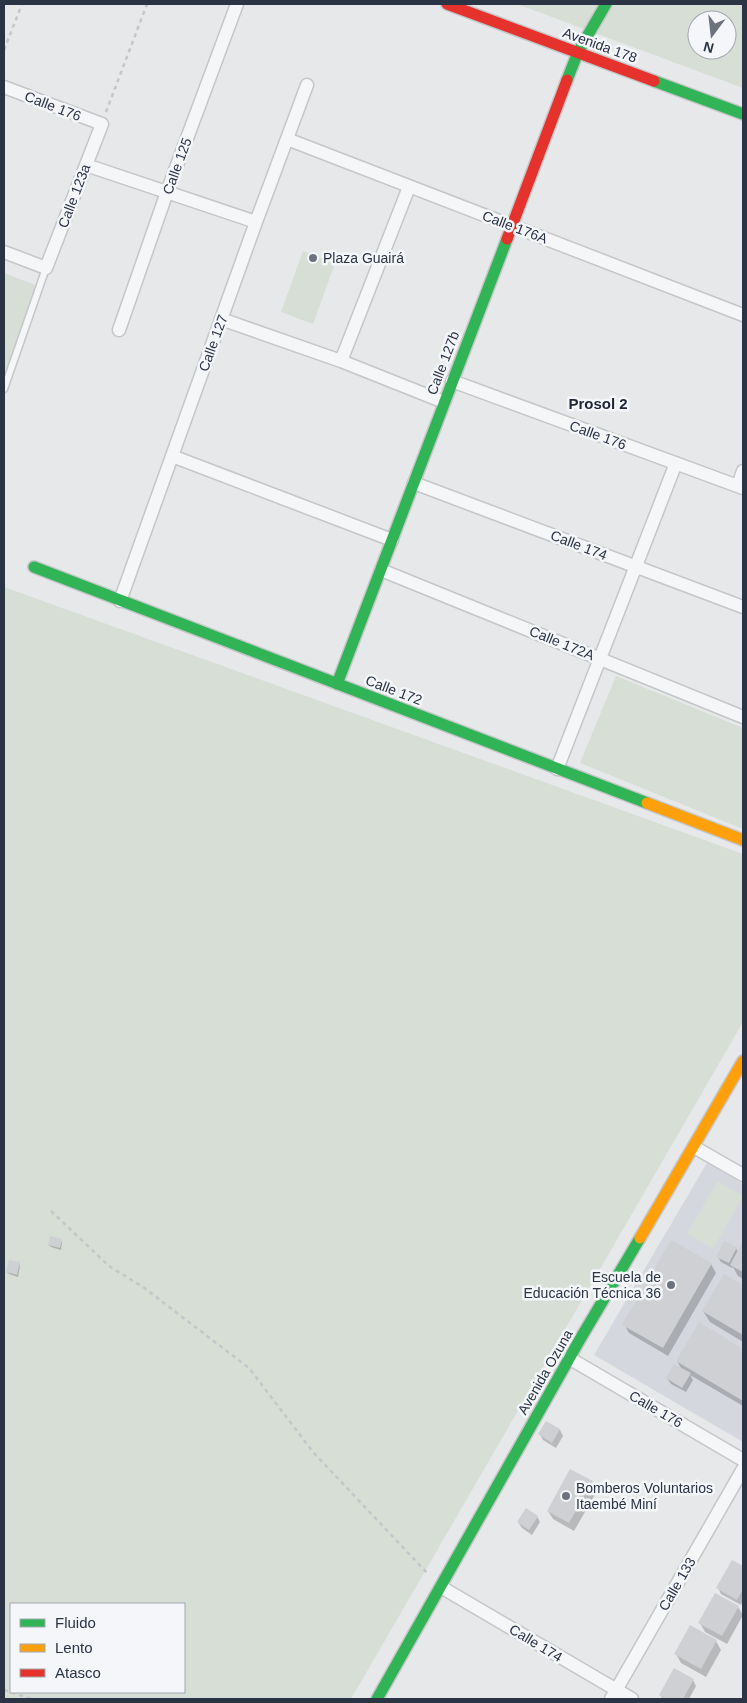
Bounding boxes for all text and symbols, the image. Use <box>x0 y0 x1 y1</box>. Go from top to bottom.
north arrow <box>687 10 737 60</box>
street label: Avenida 178 <box>561 24 639 66</box>
text: N <box>702 39 716 57</box>
street label: Calle 176 <box>23 88 84 124</box>
street label: Calle 125 <box>159 135 195 197</box>
street label: Calle 123a <box>55 162 94 230</box>
street label: Calle 176A <box>480 207 550 247</box>
place label: Plaza Guairá <box>323 250 404 266</box>
marker: Plaza Guairá <box>307 252 319 264</box>
street label: Calle 127 <box>195 312 231 374</box>
street label: Calle 127b <box>424 329 463 397</box>
district label: Prosol 2 <box>568 395 628 412</box>
street label: Calle 176 <box>567 417 629 453</box>
street label: Calle 174 <box>549 527 610 563</box>
street label: Calle 172A <box>527 623 597 663</box>
street label: Calle 172 <box>364 672 425 708</box>
place label: Escuela de Educación Técnica 36 <box>524 1269 661 1301</box>
marker: Escuela de Educación Técnica 36 <box>665 1279 677 1291</box>
street label: Avenida Ozuna <box>514 1326 576 1417</box>
street label: Calle 176 <box>626 1387 686 1431</box>
place label: Bomberos Voluntarios Itaembé Miní <box>576 1480 713 1512</box>
marker: Bomberos Voluntarios Itaembé Miní <box>560 1490 572 1502</box>
street label: Calle 133 <box>655 1554 699 1614</box>
legend <box>10 1603 185 1693</box>
text: Fluido <box>55 1614 96 1631</box>
street label: Calle 174 <box>507 1621 566 1665</box>
text: Lento <box>55 1639 93 1656</box>
text: Atasco <box>55 1664 101 1681</box>

